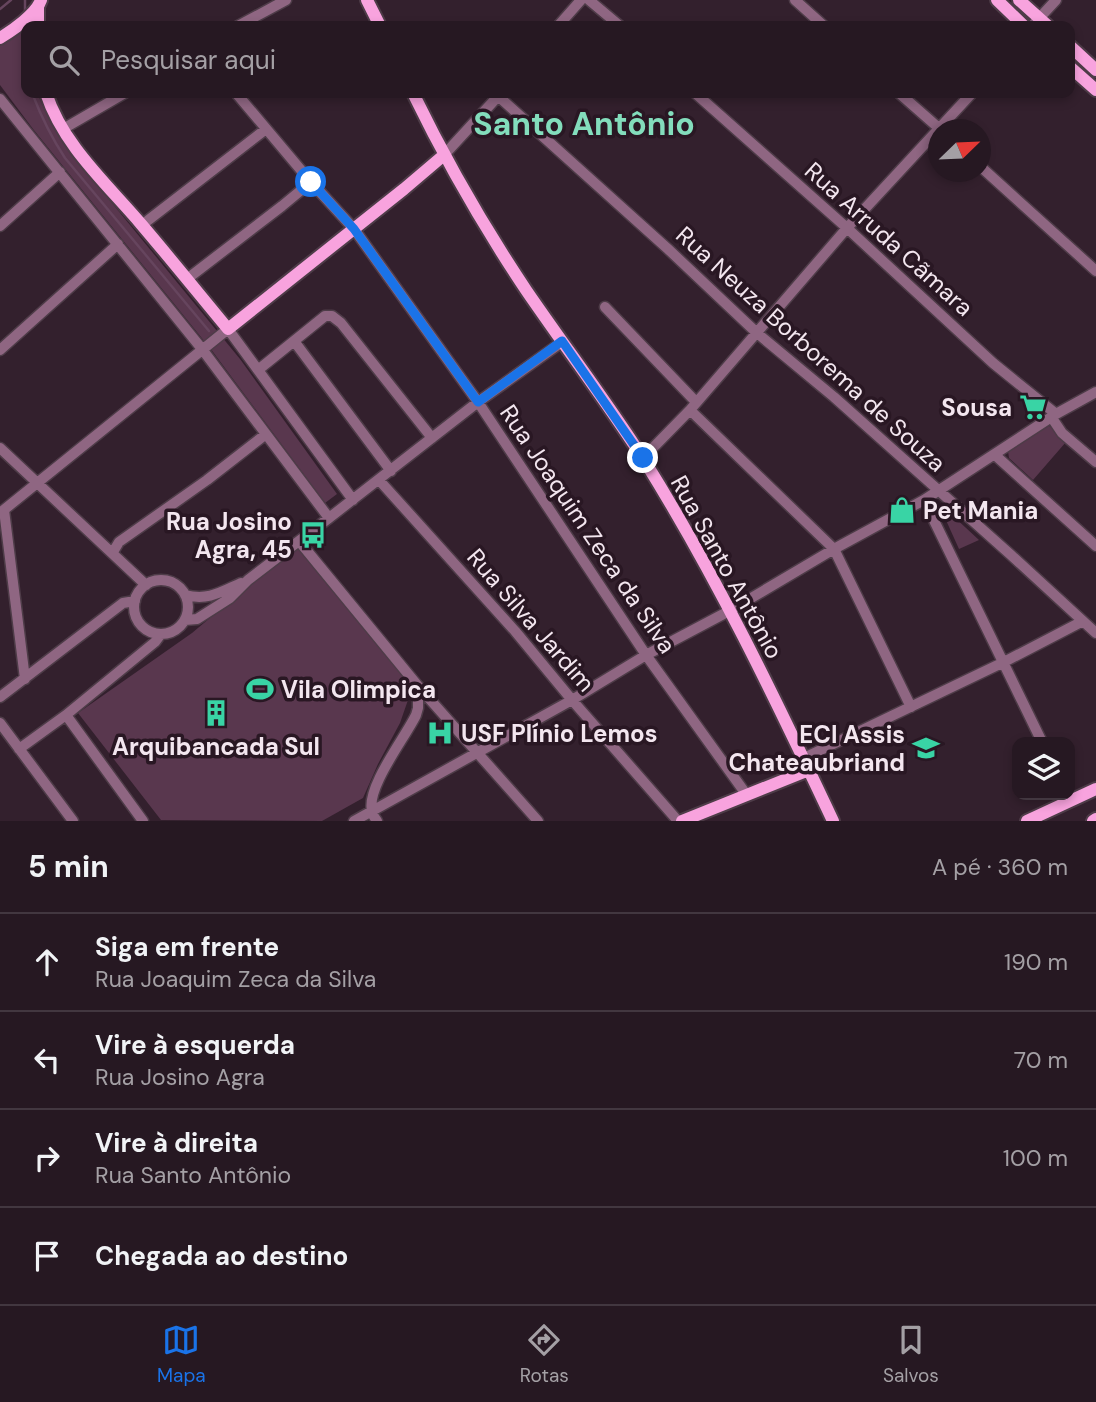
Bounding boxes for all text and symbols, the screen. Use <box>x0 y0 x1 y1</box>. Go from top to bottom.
search box <box>21 21 1075 98</box>
icon: search <box>45 41 83 79</box>
text: Pesquisar aqui <box>101 43 276 77</box>
district label: Santo Antônio <box>473 103 695 145</box>
north arrow <box>928 119 991 182</box>
street label: Rua Arruda Cãmara <box>798 155 980 323</box>
route start <box>295 166 326 197</box>
street label: Rua Neuza Borborema de Souza <box>670 220 952 478</box>
place label: Sousa <box>941 392 1012 423</box>
supermarket icon: Sousa <box>1018 392 1048 422</box>
street label: Rua Joaquim Zeca da Silva <box>493 399 683 659</box>
route end <box>627 442 658 473</box>
street label: Rua Santo Antônio <box>664 470 790 664</box>
shop icon: Pet Mania <box>887 495 917 525</box>
place label: Pet Mania <box>923 495 1038 526</box>
place label: Rua Josino Agra, 45 <box>166 506 292 565</box>
bus stop icon: Rua Josino Agra, 45 <box>298 520 328 550</box>
street label: Rua Silva Jardim <box>460 542 602 698</box>
sports icon: Vila Olimpica <box>245 674 275 704</box>
place label: Vila Olimpica <box>281 674 436 705</box>
building icon: Arquibancada Sul <box>201 698 231 728</box>
hospital icon: USF Plínio Lemos <box>425 718 455 748</box>
place label: USF Plínio Lemos <box>461 718 657 749</box>
place label: ECI Assis Chateaubriand <box>728 719 905 778</box>
place label: Arquibancada Sul <box>112 731 320 762</box>
school or university icon: ECI Assis Chateaubriand <box>911 733 941 763</box>
map controls <box>1012 737 1075 800</box>
button: layers <box>1012 737 1075 800</box>
text: 5 min <box>28 847 109 886</box>
text: A pé · 360 m <box>932 852 1068 882</box>
text: Siga em frente <box>95 930 279 964</box>
icon: ahead <box>28 943 66 981</box>
text: 190 m <box>1004 947 1068 977</box>
text: Rua Joaquim Zeca da Silva <box>95 964 376 994</box>
text: Vire à esquerda <box>95 1028 295 1062</box>
icon: left <box>28 1041 66 1079</box>
text: 70 m <box>1014 1045 1068 1075</box>
text: Rua Josino Agra <box>95 1062 265 1092</box>
text: Vire à direita <box>95 1126 258 1160</box>
icon: right <box>28 1139 66 1177</box>
text: 100 m <box>1003 1143 1068 1173</box>
text: Rua Santo Antônio <box>95 1160 291 1190</box>
icon: arrive <box>28 1237 66 1275</box>
text: Chegada ao destino <box>95 1239 348 1273</box>
tab: Mapa <box>157 1321 206 1388</box>
tab: Rotas <box>520 1321 569 1388</box>
tab: Salvos <box>883 1321 939 1388</box>

